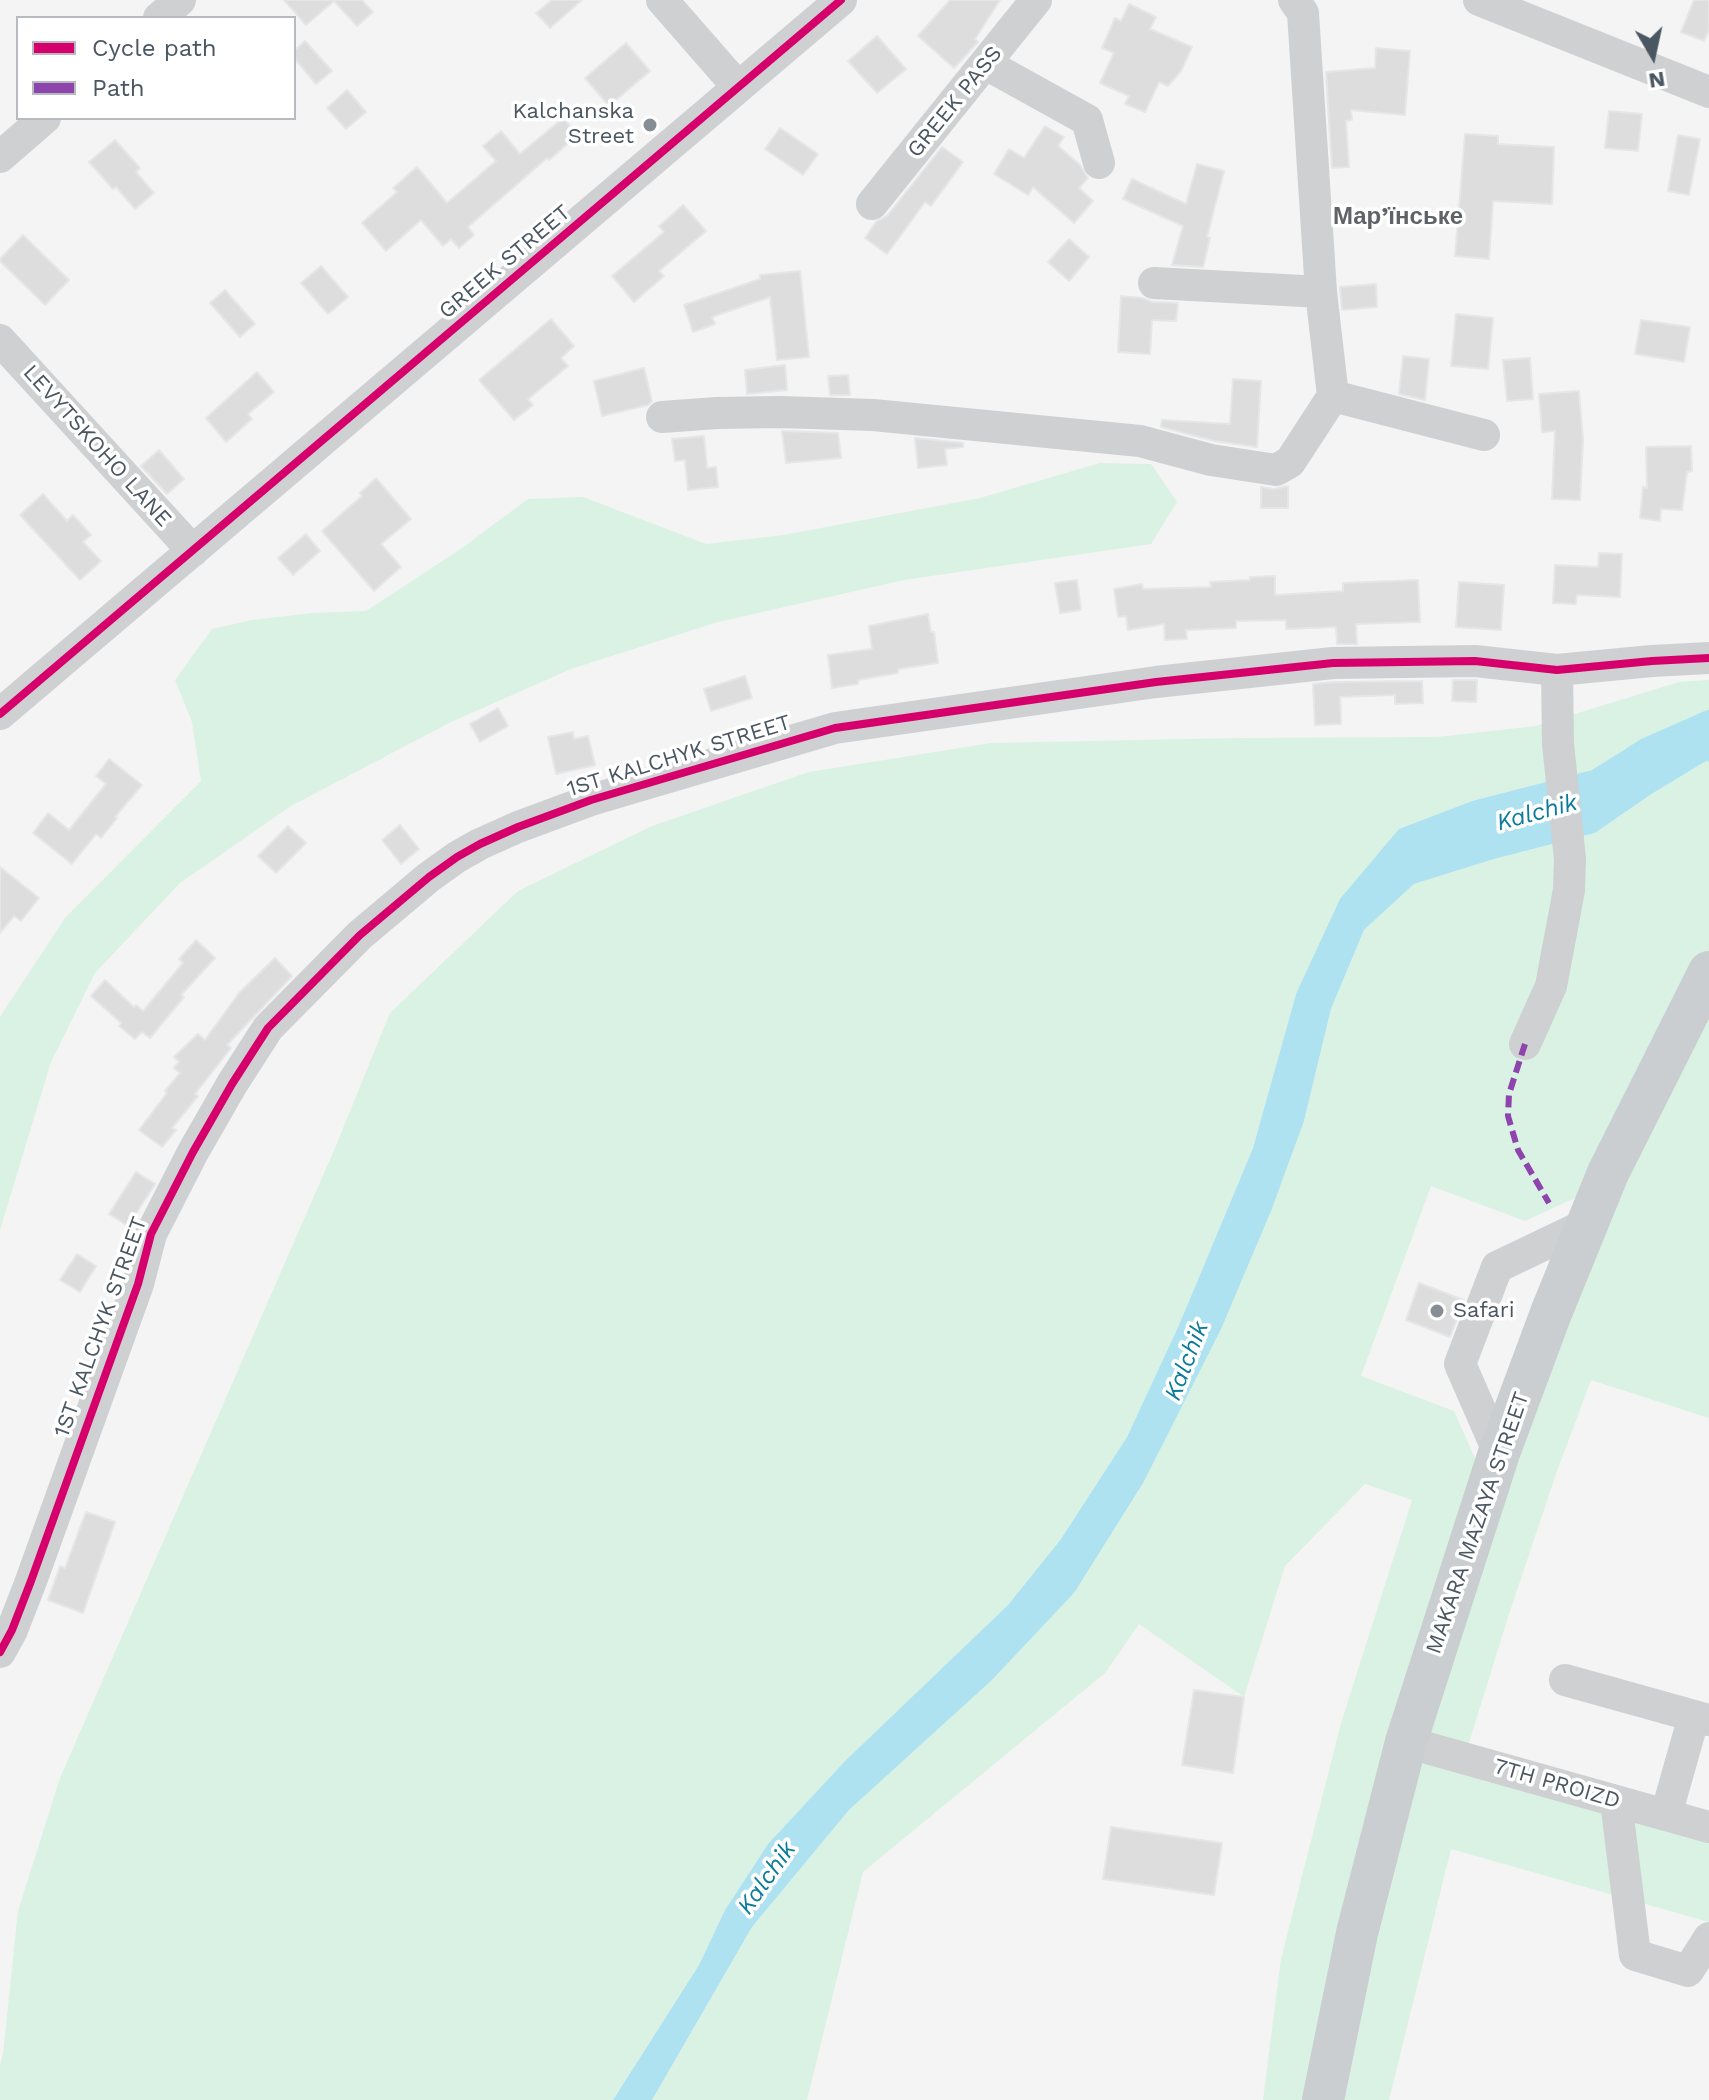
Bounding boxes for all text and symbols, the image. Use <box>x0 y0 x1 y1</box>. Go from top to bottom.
legend <box>16 16 296 120</box>
north arrow <box>1613 16 1693 96</box>
text: Cycle path <box>92 34 217 62</box>
street label: GREEK PASS <box>902 41 1008 163</box>
text: N <box>1647 67 1667 94</box>
text: Path <box>92 74 145 102</box>
place label: Kalchanska Street <box>512 99 634 150</box>
marker: Kalchanska Street <box>641 116 659 134</box>
street label: GREEK STREET <box>434 199 576 325</box>
district label: Мар’їнське <box>1333 203 1463 231</box>
street label: LEVYTSKOHO LANE <box>17 360 177 532</box>
street label: 1ST KALCHYK STREET <box>564 709 794 803</box>
water label: Kalchik <box>1493 788 1581 838</box>
street label: 1ST KALCHYK STREET <box>49 1213 153 1441</box>
place label: Safari <box>1453 1298 1514 1324</box>
marker: Safari <box>1428 1302 1446 1320</box>
water label: Kalchik <box>1159 1317 1215 1405</box>
street label: MAKARA MAZAYA STREET <box>1421 1389 1535 1657</box>
street label: 7TH PROIZD <box>1491 1753 1623 1815</box>
water label: Kalchik <box>731 1836 803 1920</box>

